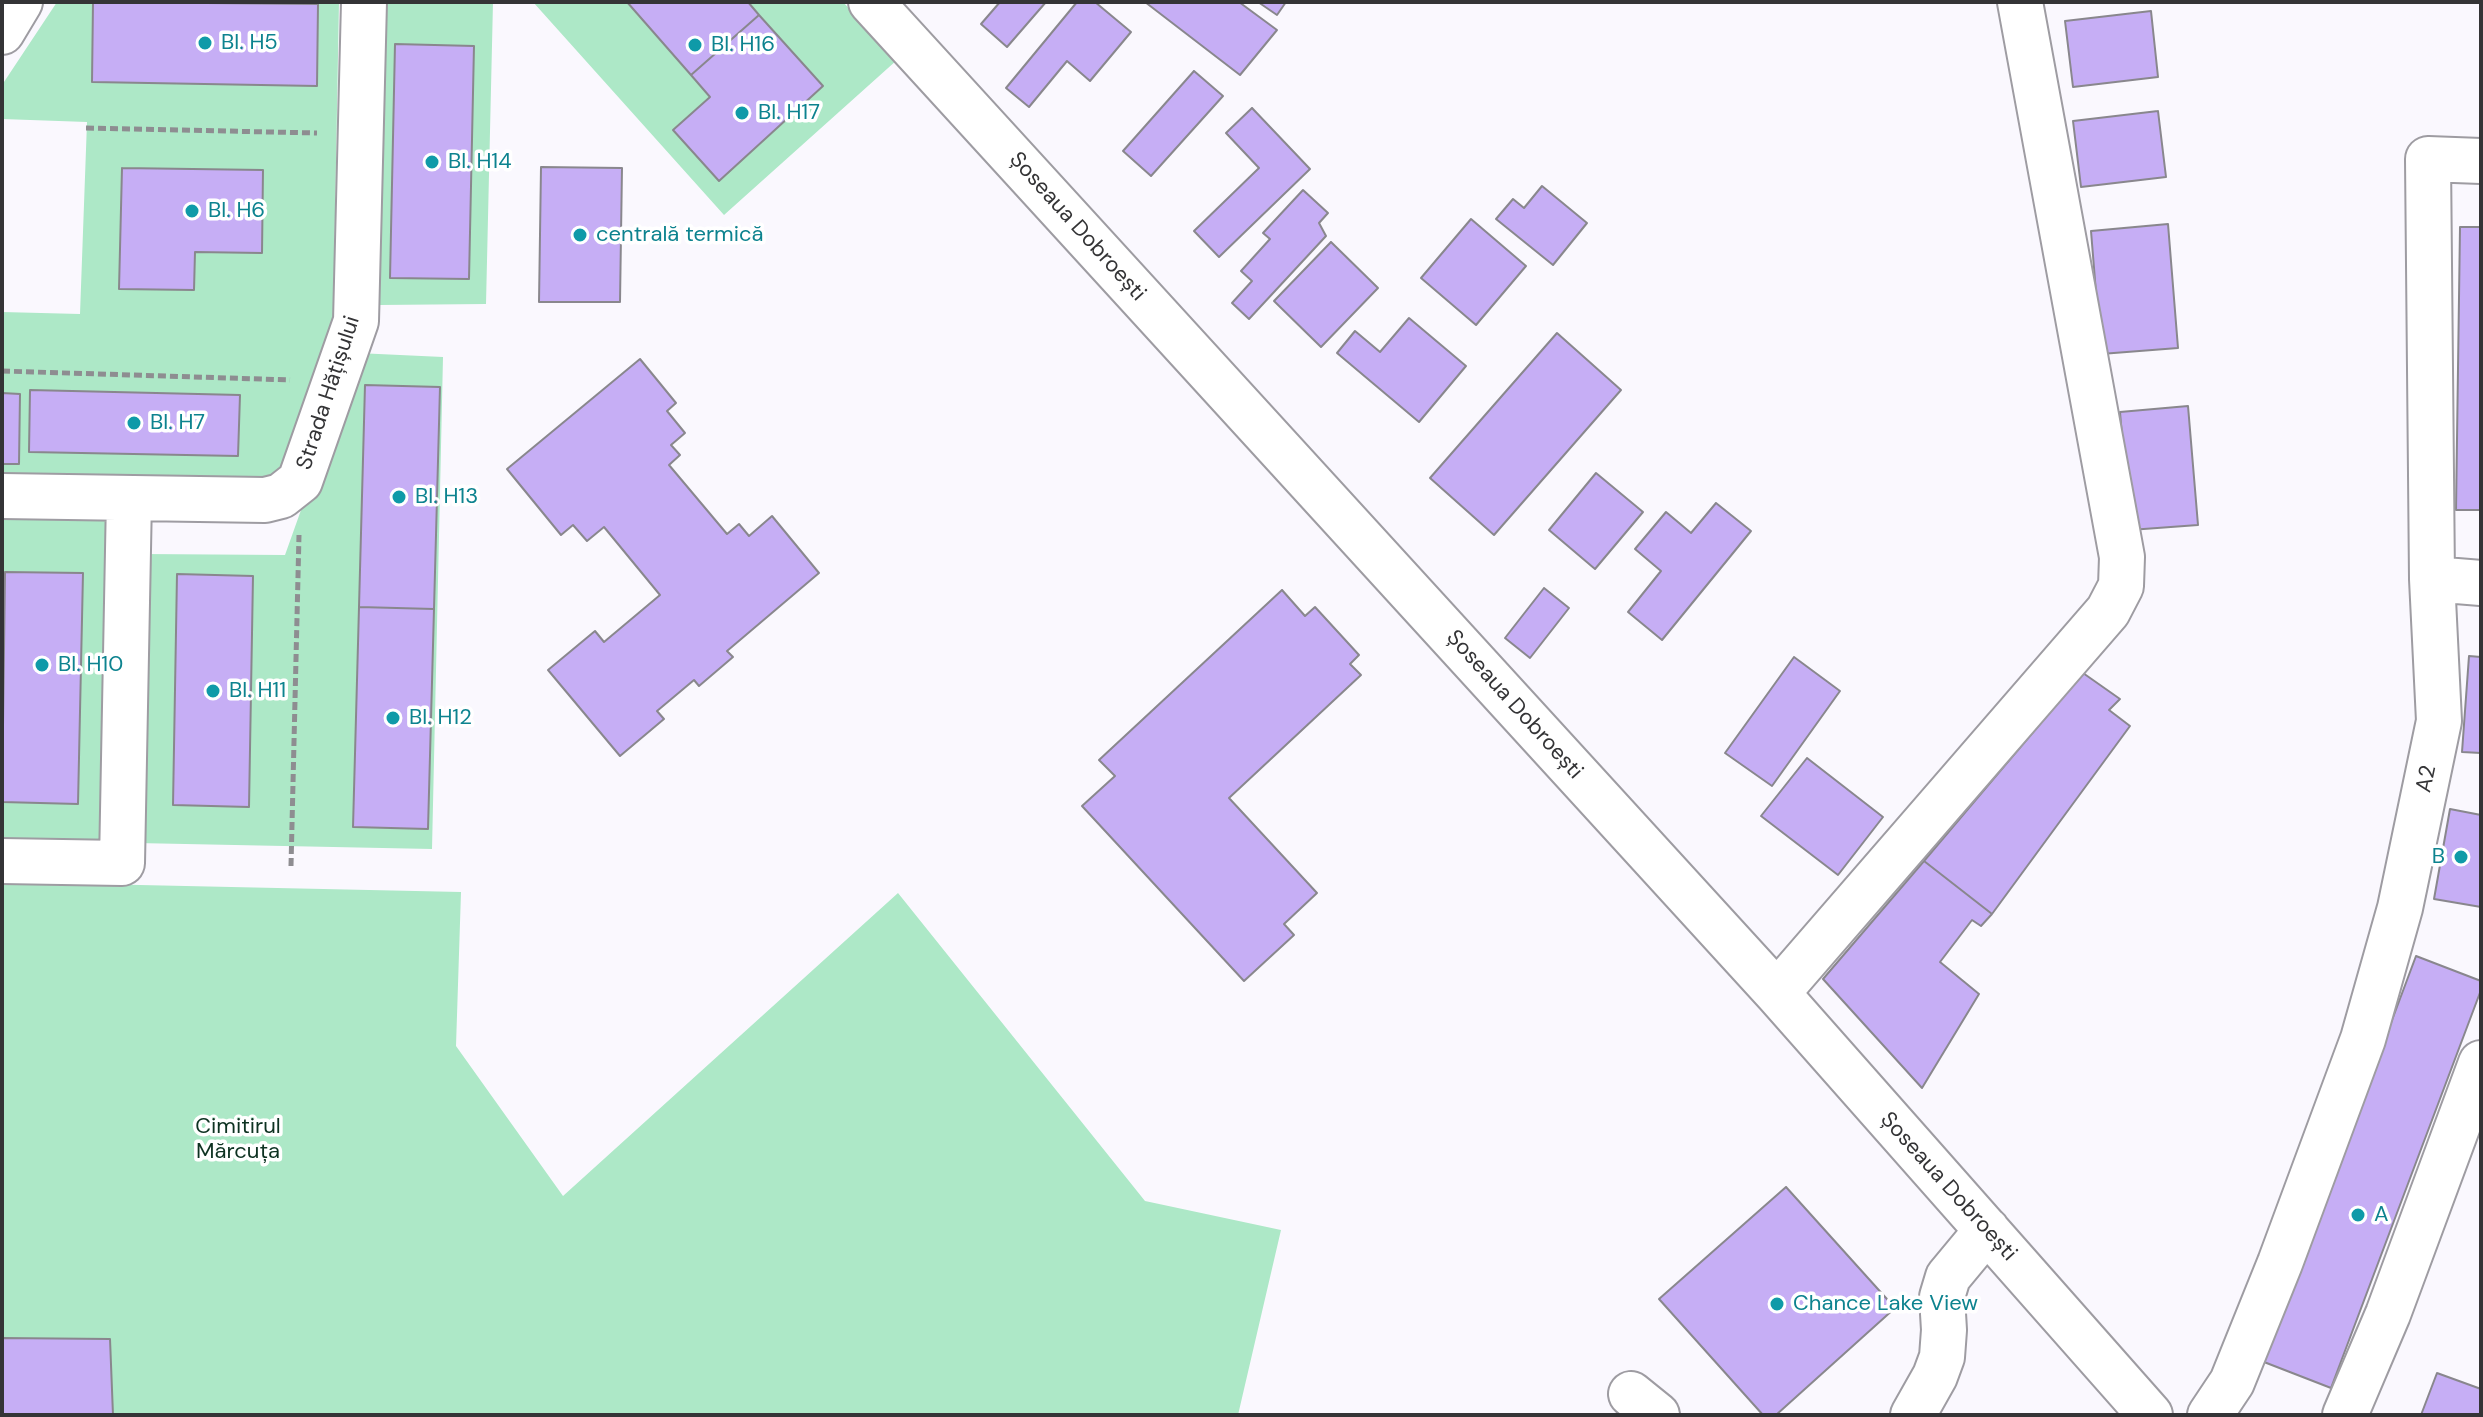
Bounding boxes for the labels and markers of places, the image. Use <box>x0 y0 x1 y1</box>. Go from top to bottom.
place label: Bl. H5 <box>221 30 278 56</box>
place label: Bl. H16 <box>711 32 775 58</box>
marker: Bl. H5 <box>196 34 214 52</box>
marker: Bl. H16 <box>686 36 704 54</box>
place label: Bl. H17 <box>758 100 820 126</box>
marker: Bl. H17 <box>733 104 751 122</box>
place label: Bl. H14 <box>448 149 512 175</box>
marker: Bl. H14 <box>423 153 441 171</box>
place label: Bl. H6 <box>208 198 265 224</box>
marker: Bl. H6 <box>183 202 201 220</box>
place label: centrală termică <box>596 222 764 248</box>
marker: centrală termică <box>571 226 589 244</box>
place label: Bl. H7 <box>150 410 205 436</box>
marker: Bl. H7 <box>125 414 143 432</box>
place label: Bl. H13 <box>415 484 478 510</box>
marker: Bl. H13 <box>390 488 408 506</box>
place label: Bl. H10 <box>58 652 123 678</box>
marker: Bl. H10 <box>33 656 51 674</box>
place label: Bl. H11 <box>229 678 286 704</box>
marker: Bl. H11 <box>204 682 222 700</box>
place label: Bl. H12 <box>409 705 472 731</box>
marker: Bl. H12 <box>384 709 402 727</box>
place label: B <box>2432 844 2445 870</box>
marker: B <box>2452 848 2470 866</box>
place label: A <box>2374 1202 2389 1228</box>
marker: A <box>2349 1206 2367 1224</box>
place label: Chance Lake View <box>1793 1291 1978 1317</box>
marker: Chance Lake View <box>1768 1295 1786 1313</box>

